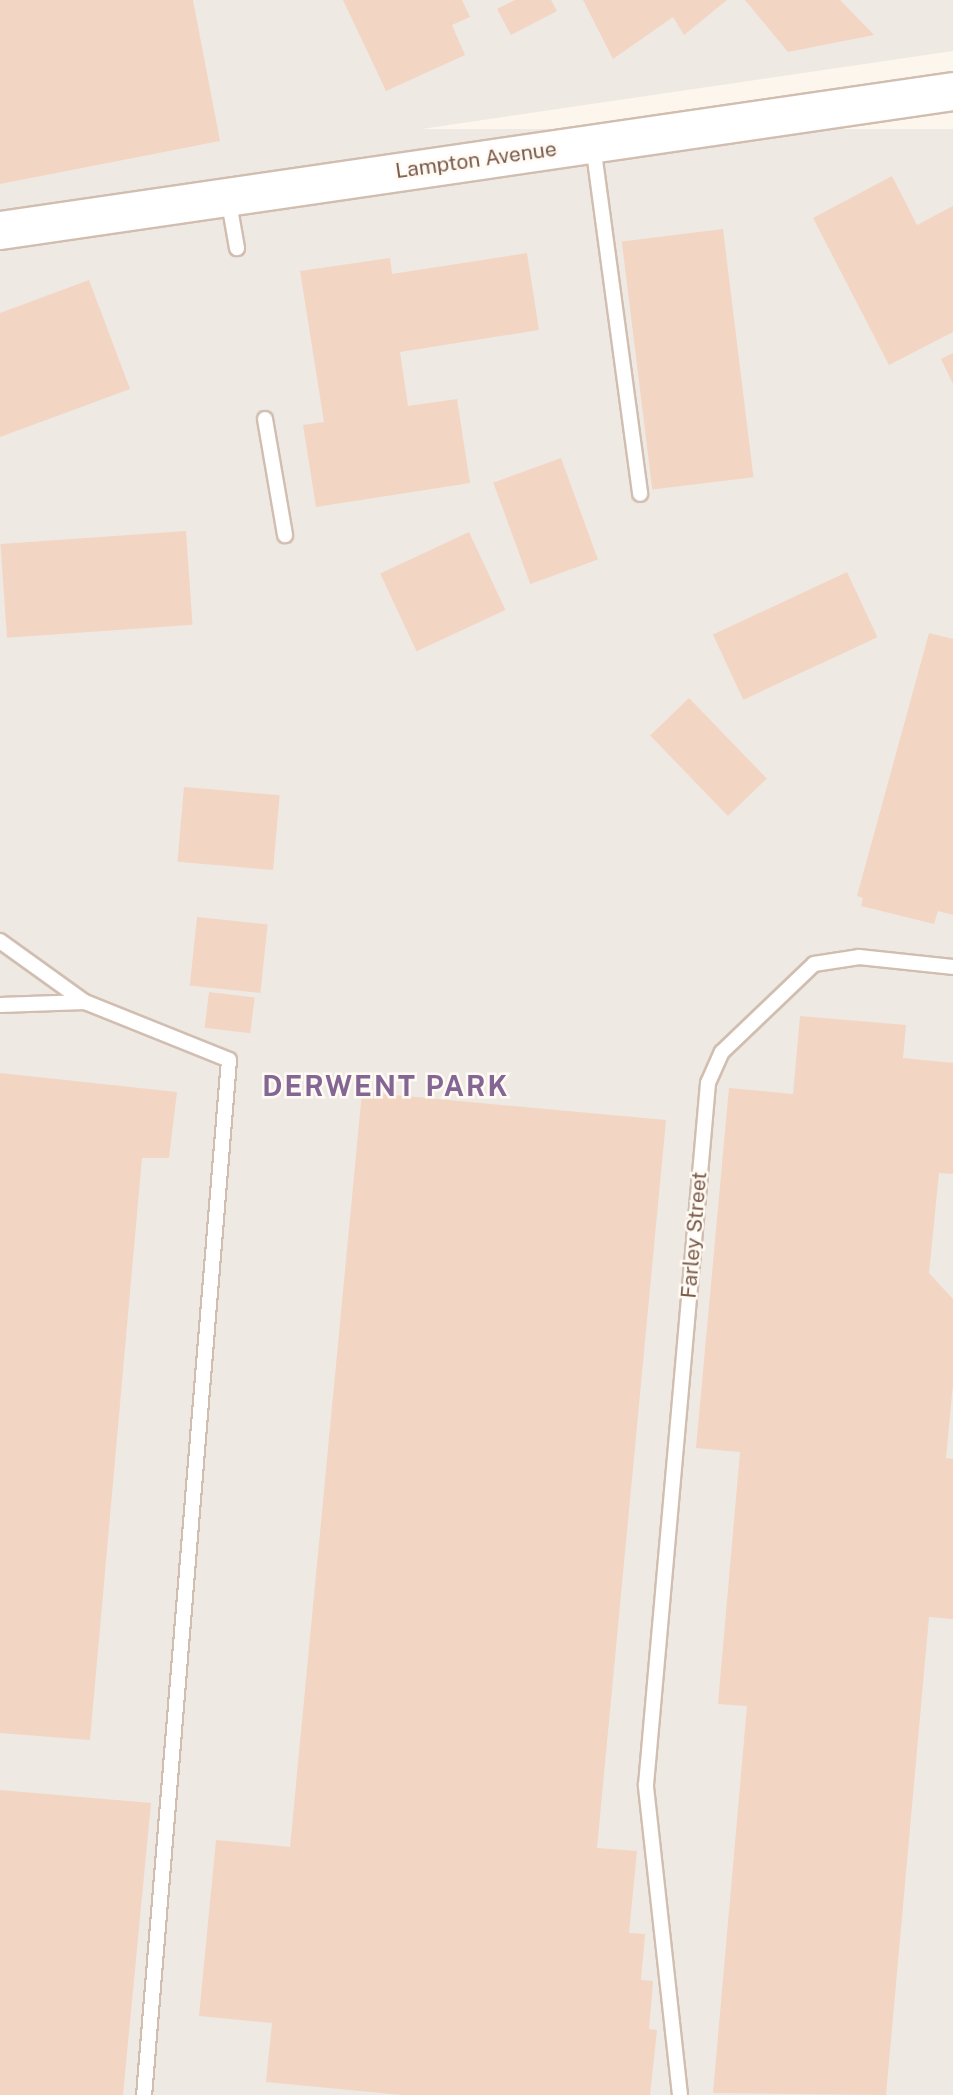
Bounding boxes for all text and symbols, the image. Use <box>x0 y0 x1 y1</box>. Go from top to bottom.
street label: Lampton Avenue <box>394 136 558 184</box>
district label: DERWENT PARK <box>264 1069 508 1103</box>
street label: Farley Street <box>676 1170 712 1300</box>

